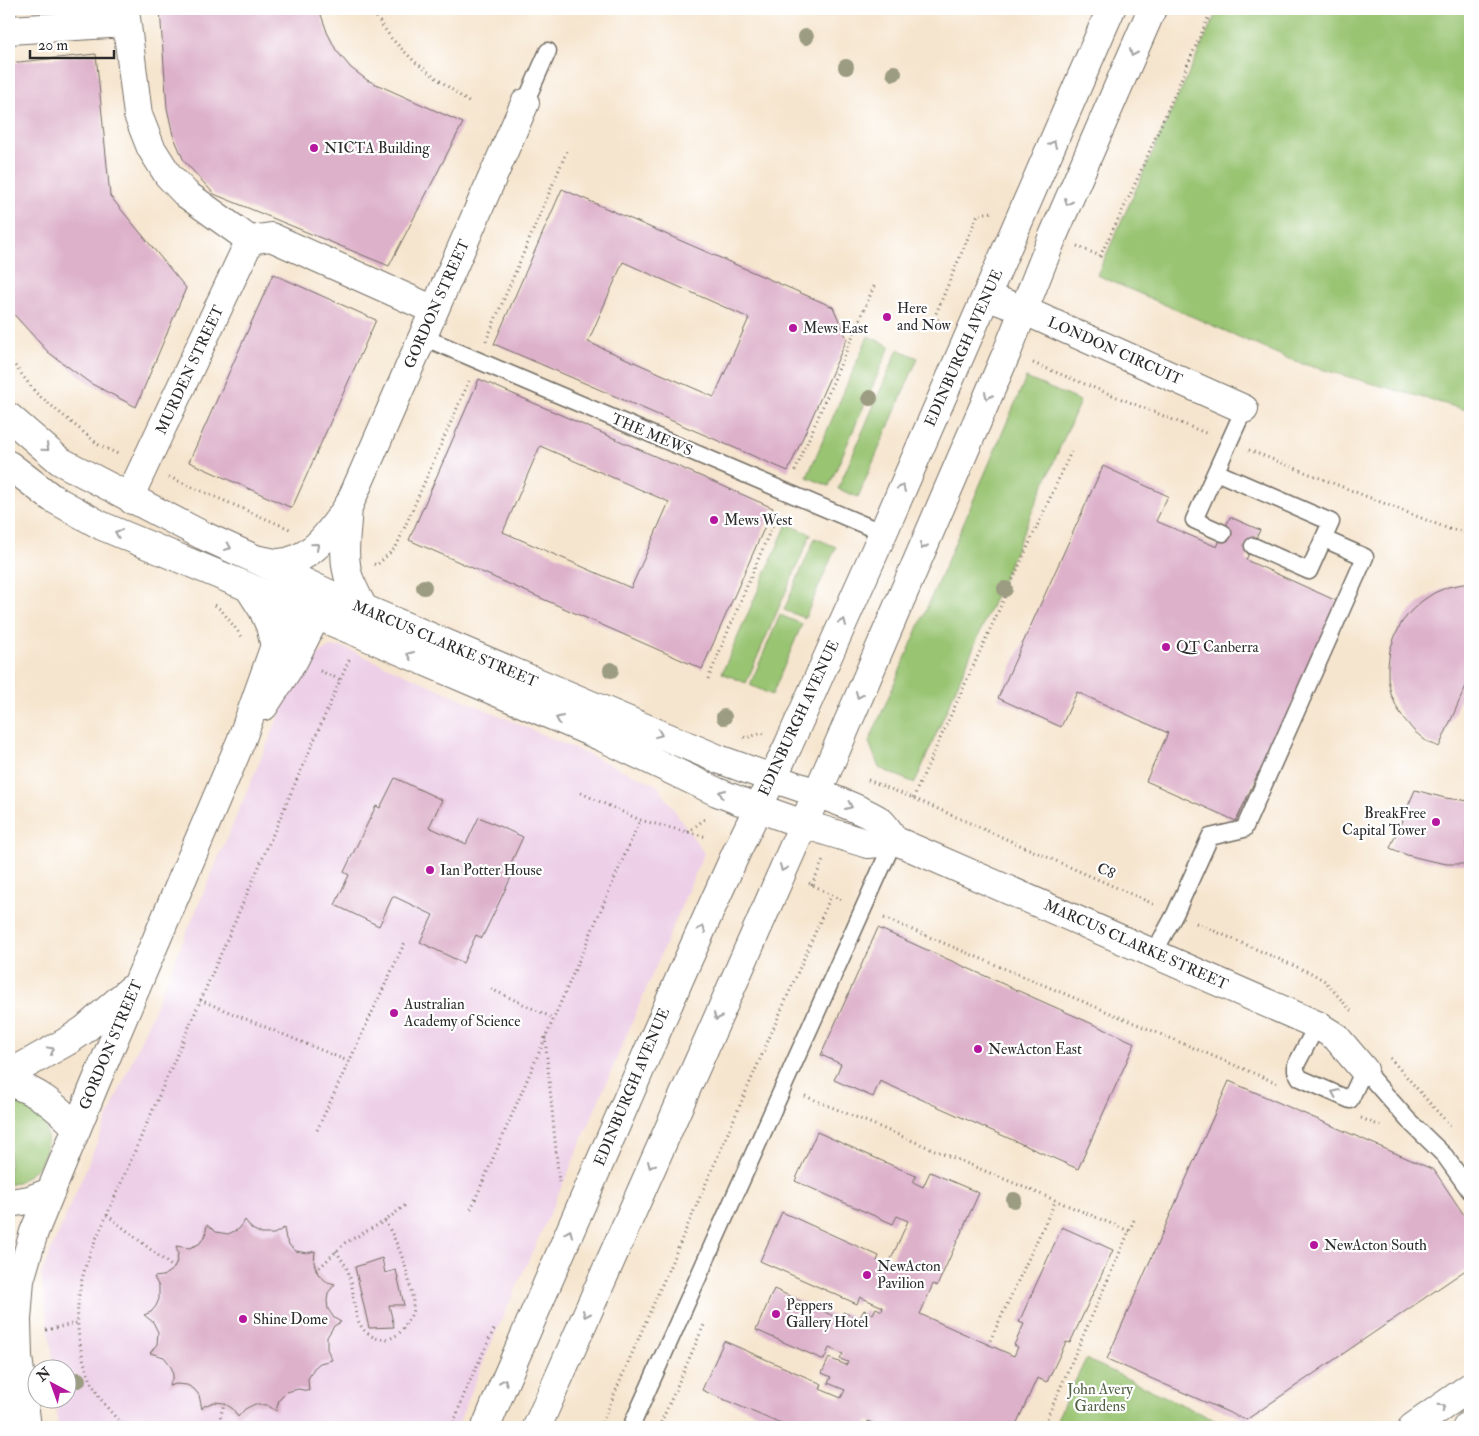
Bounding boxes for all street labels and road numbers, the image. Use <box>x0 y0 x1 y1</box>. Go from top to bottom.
street label: GORDON STREET <box>400 237 474 371</box>
street label: EDINBURGH AVENUE <box>921 266 1007 430</box>
street label: MURDEN STREET <box>152 302 228 438</box>
street label: LONDON CIRCUIT <box>1045 313 1185 389</box>
street label: THE MEWS <box>609 409 695 461</box>
street label: MARCUS CLARKE STREET <box>350 596 540 692</box>
street label: EDINBURGH AVENUE <box>754 637 844 799</box>
street label: C8 <box>1094 859 1118 883</box>
street label: MARCUS CLARKE STREET <box>1041 896 1231 994</box>
street label: GORDON STREET <box>75 977 147 1113</box>
street label: EDINBURGH AVENUE <box>590 1005 674 1169</box>

